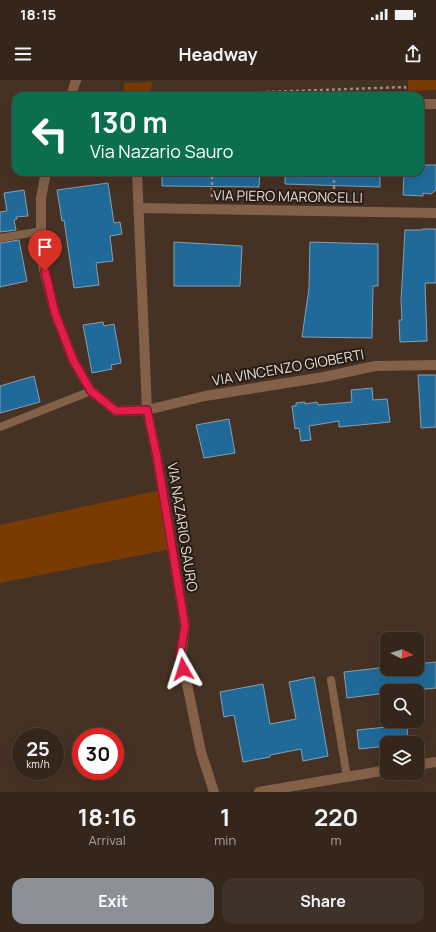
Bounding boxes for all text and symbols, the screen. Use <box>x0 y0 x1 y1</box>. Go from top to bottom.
text: 18:15 <box>20 4 56 25</box>
text: Headway <box>179 42 257 66</box>
icon: menu <box>12 43 34 65</box>
icon: share <box>402 43 424 65</box>
text: 130 m <box>90 103 168 141</box>
icon: left <box>24 108 76 160</box>
text: Via Nazario Sauro <box>90 139 233 163</box>
street label: VIA PIERO MARONCELLI <box>213 185 363 207</box>
pin <box>28 230 62 271</box>
icon: arrive <box>34 236 56 258</box>
street label: VIA VINCENZO GIOBERTI <box>210 344 366 390</box>
street label: VIA NAZARIO SAURO <box>163 461 203 593</box>
north arrow <box>380 632 424 676</box>
map controls <box>380 632 424 780</box>
position arrow <box>162 648 204 690</box>
button: search <box>380 684 424 728</box>
speed limit sign: 30 <box>72 728 124 780</box>
text: 25 <box>26 735 50 762</box>
button: layers <box>380 736 424 780</box>
text: km/h <box>26 757 50 771</box>
text: 18:16 <box>78 800 137 833</box>
text: 1 <box>220 800 231 833</box>
text: 220 <box>314 800 358 833</box>
text: Arrival <box>89 831 126 849</box>
text: min <box>214 831 236 849</box>
text: m <box>331 831 342 849</box>
button: Exit <box>12 878 214 924</box>
button: Share <box>222 878 424 924</box>

